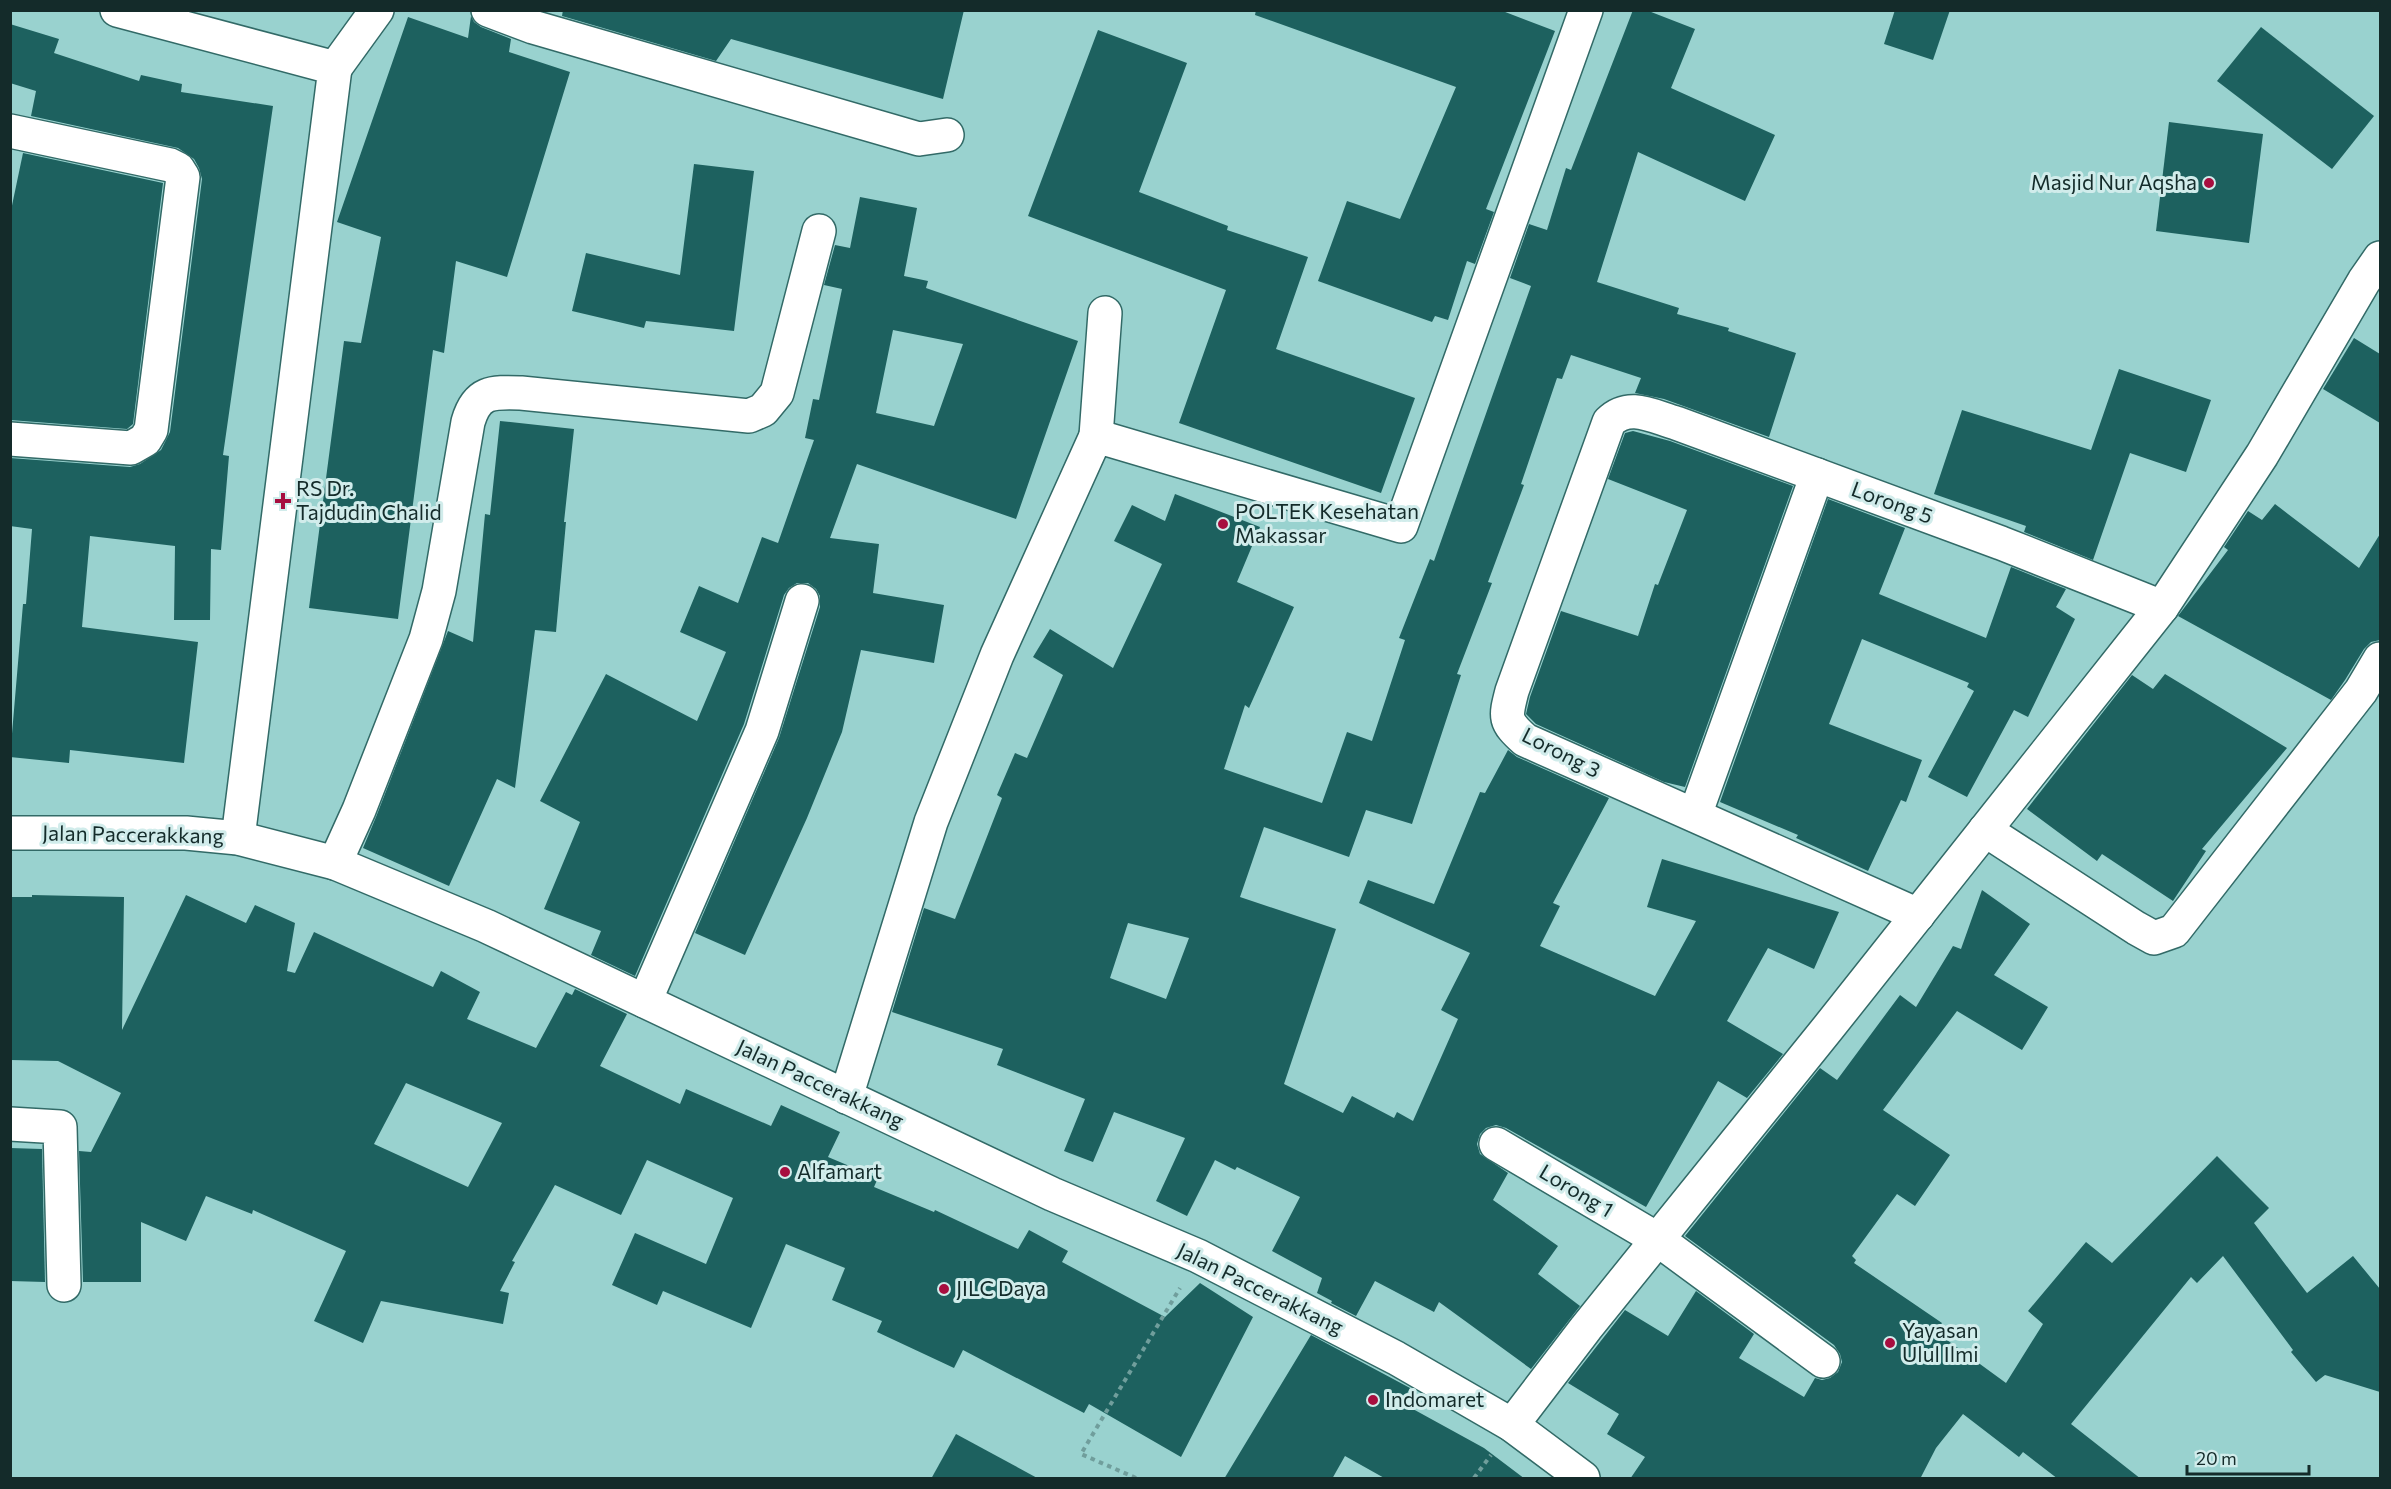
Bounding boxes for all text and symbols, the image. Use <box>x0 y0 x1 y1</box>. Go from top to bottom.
place label: Masjid Nur Aqsha <box>2031 169 2197 194</box>
marker: Masjid Nur Aqsha <box>2202 176 2216 190</box>
place label: RS Dr. Tajdudin Chalid <box>296 475 442 524</box>
street label: Lorong 5 <box>1848 475 1937 528</box>
marker: RS Dr. Tajdudin Chalid <box>274 492 292 510</box>
place label: POLTEK Kesehatan Makassar <box>1235 498 1419 547</box>
marker: POLTEK Kesehatan Makassar <box>1216 517 1230 531</box>
street label: Lorong 3 <box>1518 721 1605 782</box>
street label: Jalan Paccerakkang <box>42 819 224 848</box>
street label: Jalan Paccerakkang <box>733 1033 908 1132</box>
place label: Alfamart <box>797 1158 882 1183</box>
street label: Lorong 1 <box>1535 1158 1618 1221</box>
marker: Alfamart <box>778 1165 792 1179</box>
street label: Jalan Paccerakkang <box>1173 1237 1348 1339</box>
place label: JILC Daya <box>956 1275 1046 1300</box>
marker: JILC Daya <box>937 1282 951 1296</box>
place label: Yayasan Ulul Ilmi <box>1902 1317 1979 1366</box>
marker: Yayasan Ulul Ilmi <box>1883 1336 1897 1350</box>
place label: Indomaret <box>1385 1386 1484 1411</box>
marker: Indomaret <box>1366 1393 1380 1407</box>
scale bar <box>2187 1438 2308 1476</box>
text: 20 m <box>2196 1447 2237 1469</box>

